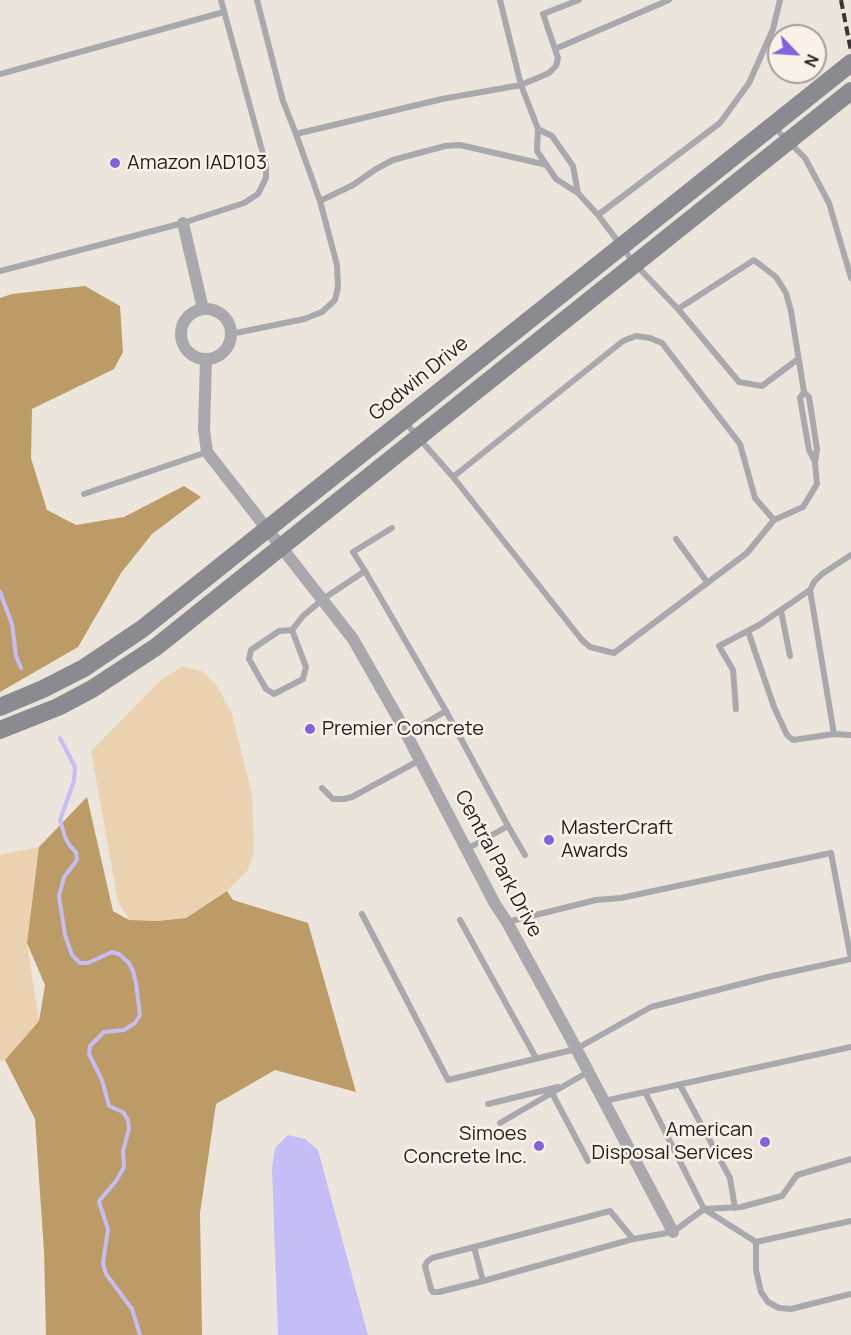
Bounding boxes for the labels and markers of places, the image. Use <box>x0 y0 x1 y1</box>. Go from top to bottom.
place label: Amazon IAD103 <box>127 151 267 175</box>
marker: Amazon IAD103 <box>108 156 122 170</box>
place label: Premier Concrete <box>322 717 484 741</box>
marker: Premier Concrete <box>303 722 317 736</box>
place label: MasterCraft Awards <box>561 816 673 863</box>
marker: MasterCraft Awards <box>542 833 556 847</box>
place label: American Disposal Services <box>592 1118 753 1165</box>
place label: Simoes Concrete Inc. <box>404 1122 527 1169</box>
marker: American Disposal Services <box>758 1135 772 1149</box>
marker: Simoes Concrete Inc. <box>532 1139 546 1153</box>

